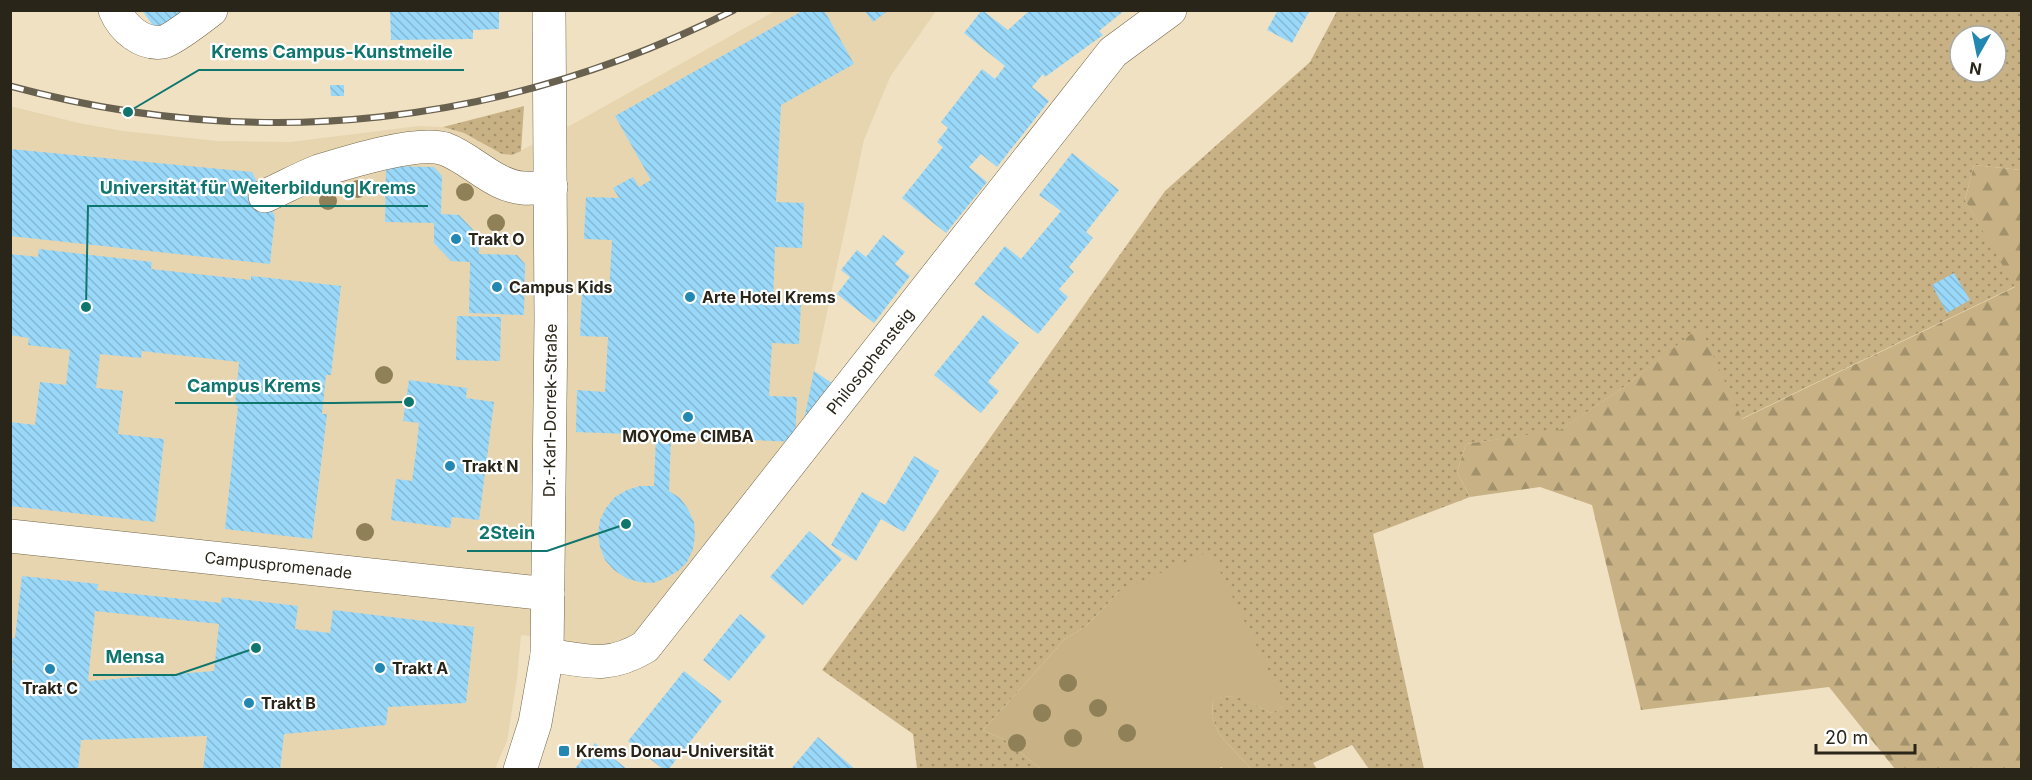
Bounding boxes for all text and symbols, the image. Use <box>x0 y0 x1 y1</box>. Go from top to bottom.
north arrow <box>1948 24 2008 84</box>
callout: Krems Campus-Kunstmeile <box>199 34 464 70</box>
text: Krems Campus-Kunstmeile <box>211 41 453 62</box>
text: N <box>1968 58 1983 80</box>
callout: Universität für Weiterbildung Krems <box>88 170 428 206</box>
text: Universität für Weiterbildung Krems <box>100 177 416 198</box>
place label: Trakt O <box>468 229 525 249</box>
marker: Trakt O <box>449 232 463 246</box>
place label: Campus Kids <box>509 277 613 297</box>
marker: Campus Kids <box>490 280 504 294</box>
place label: Arte Hotel Krems <box>702 287 836 307</box>
marker: Arte Hotel Krems <box>683 290 697 304</box>
street label: Philosophensteig <box>822 304 918 418</box>
street label: Dr.-Karl-Dorrek-Straße <box>539 324 561 497</box>
callout: Campus Krems <box>175 367 333 403</box>
text: Campus Krems <box>187 375 321 396</box>
marker: MOYOme CIMBA <box>681 410 695 424</box>
place label: MOYOme CIMBA <box>622 426 754 446</box>
place label: Trakt N <box>462 456 518 476</box>
marker: Trakt N <box>443 459 457 473</box>
callout: 2Stein <box>467 515 547 551</box>
text: 2Stein <box>479 522 535 543</box>
street label: Campuspromenade <box>204 547 353 583</box>
callout: Mensa <box>93 639 176 675</box>
text: Mensa <box>105 646 165 667</box>
place label: Trakt A <box>392 658 448 678</box>
marker: Trakt A <box>373 661 387 675</box>
marker: Trakt C <box>43 662 57 676</box>
place label: Trakt C <box>22 678 78 698</box>
place label: Trakt B <box>261 693 316 713</box>
marker: Trakt B <box>242 696 256 710</box>
scale bar <box>1816 717 1915 755</box>
text: 20 m <box>1825 727 1868 748</box>
place label: Krems Donau-Universität <box>576 741 774 761</box>
marker: Krems Donau-Universität <box>557 744 571 758</box>

